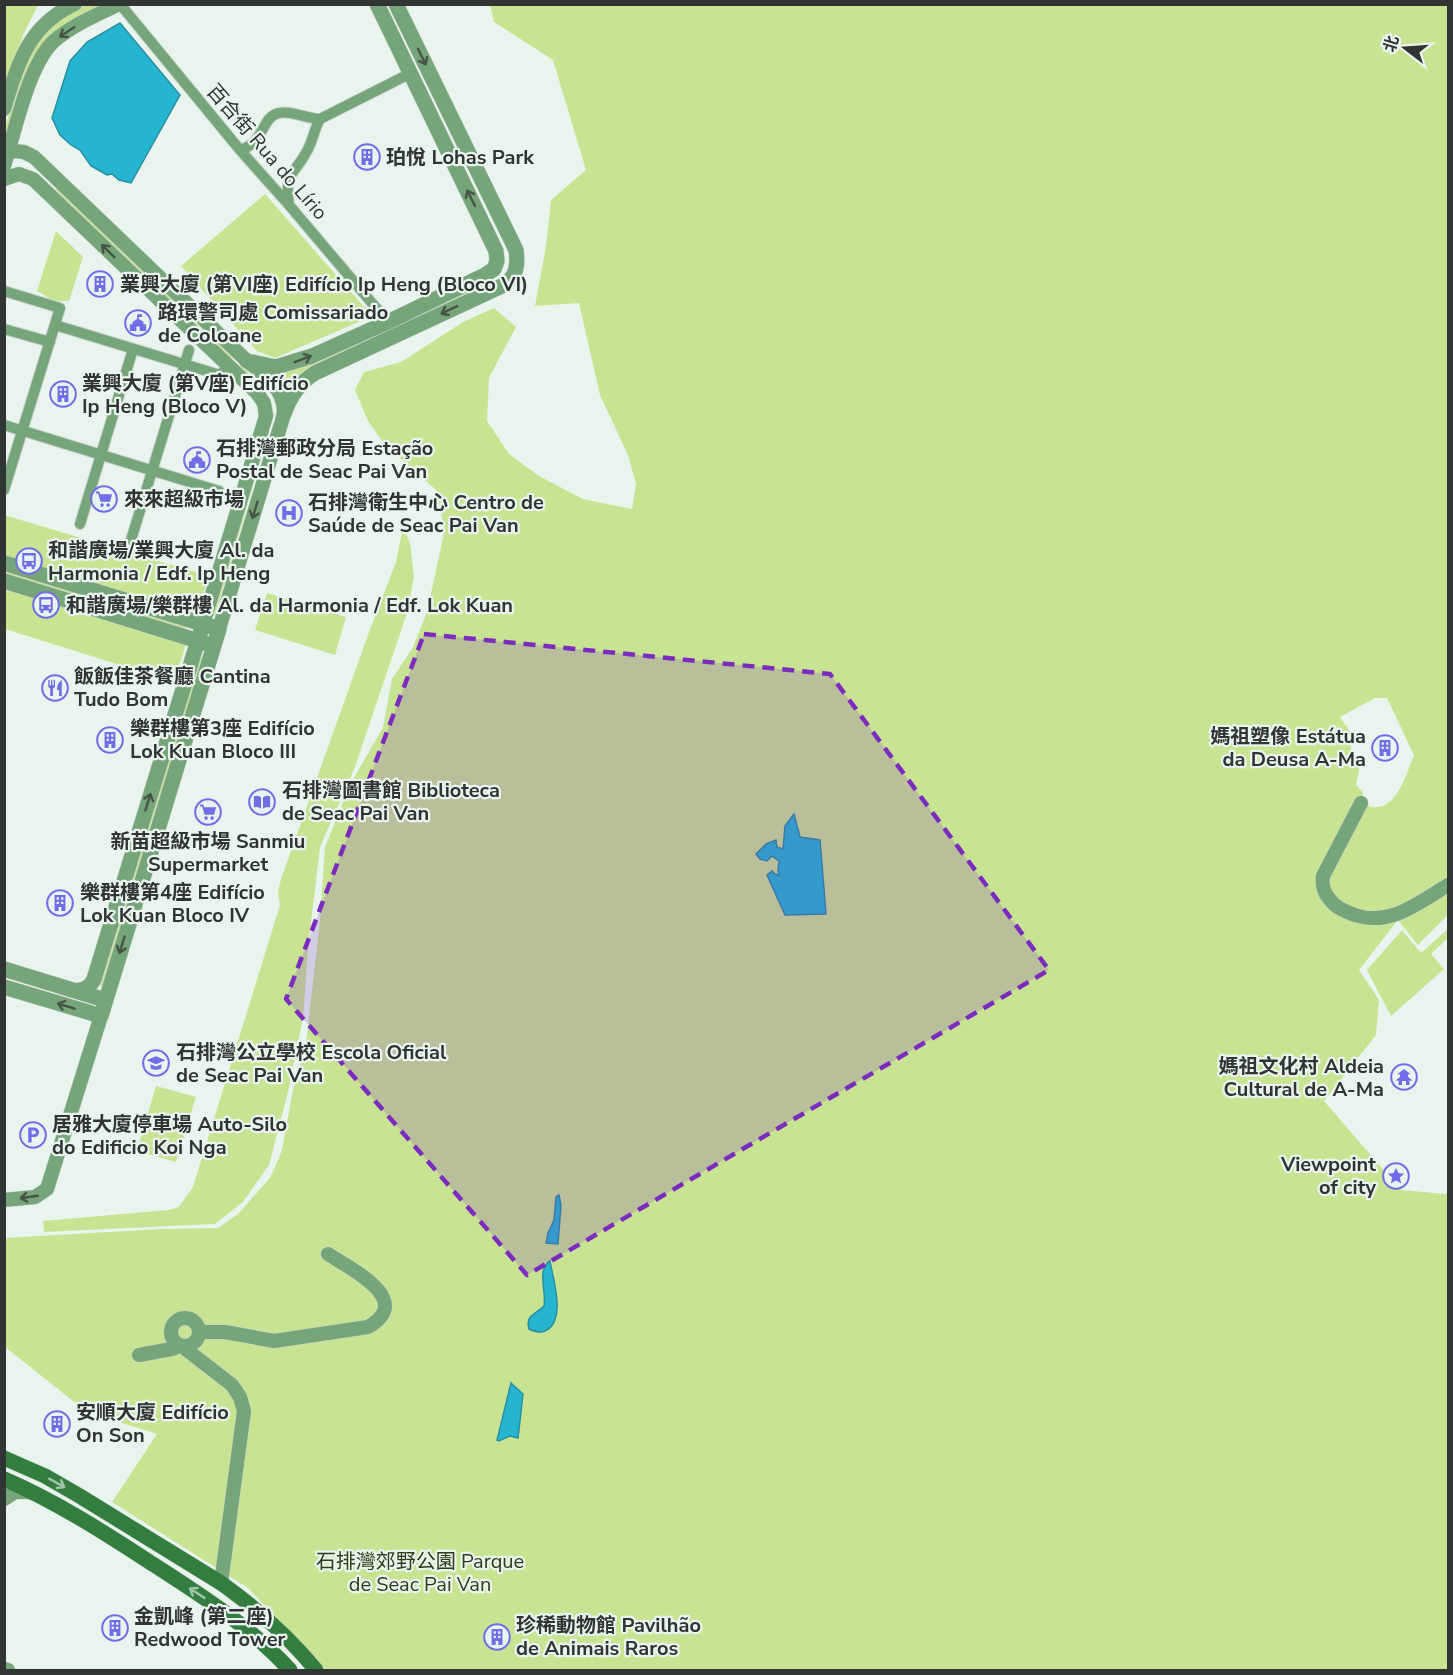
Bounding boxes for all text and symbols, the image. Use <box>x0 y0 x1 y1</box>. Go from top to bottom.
north arrow <box>1375 18 1435 78</box>
one-way arrow <box>60 26 76 38</box>
text: 北 <box>1379 33 1404 55</box>
one-way arrow <box>417 48 428 66</box>
street label: 百合街 Rua do Lírio <box>200 78 334 226</box>
building icon: 珀悅 Lohas Park <box>352 142 382 172</box>
place label: 珀悅 Lohas Park <box>386 144 535 171</box>
one-way arrow <box>464 189 476 207</box>
one-way arrow <box>101 244 116 258</box>
building icon: 業興大廈 (第VI座) Edifício Ip Heng (Bloco VI) <box>85 269 115 299</box>
place label: 業興大廈 (第VI座) Edifício Ip Heng (Bloco VI) <box>120 271 528 298</box>
place label: 路環警司處 Comissariado de Coloane <box>158 299 388 349</box>
one-way arrow <box>440 304 458 316</box>
public building icon: 路環警司處 Comissariado de Coloane <box>123 308 153 338</box>
one-way arrow <box>293 353 312 364</box>
place label: 業興大廈 (第V座) Edifício Ip Heng (Bloco V) <box>82 370 309 420</box>
building icon: 業興大廈 (第V座) Edifício Ip Heng (Bloco V) <box>48 379 78 409</box>
place label: 石排灣郵政分局 Estação Postal de Seac Pai Van <box>216 435 433 485</box>
public building icon: 石排灣郵政分局 Estação Postal de Seac Pai Van <box>182 445 212 475</box>
supermarket icon: 來來超級市場 <box>89 484 119 514</box>
place label: 來來超級市場 <box>124 486 244 513</box>
place label: 石排灣衛生中心 Centro de Saúde de Seac Pai Van <box>308 489 544 539</box>
hospital icon: 石排灣衛生中心 Centro de Saúde de Seac Pai Van <box>274 498 304 528</box>
one-way arrow <box>249 500 260 519</box>
place label: 和諧廣場/業興大廈 Al. da Harmonia / Edf. Ip Heng <box>48 537 274 587</box>
bus stop icon: 和諧廣場/業興大廈 Al. da Harmonia / Edf. Ip Heng <box>14 546 44 576</box>
bus stop icon: 和諧廣場/樂群樓 Al. da Harmonia / Edf. Lok Kuan <box>31 590 61 620</box>
place label: 和諧廣場/樂群樓 Al. da Harmonia / Edf. Lok Kuan <box>66 592 513 619</box>
place label: 飯飯佳茶餐廳 Cantina Tudo Bom <box>74 663 271 713</box>
restaurant icon: 飯飯佳茶餐廳 Cantina Tudo Bom <box>40 673 70 703</box>
place label: 樂群樓第3座 Edifício Lok Kuan Bloco III <box>130 715 315 765</box>
place label: 媽祖塑像 Estátua da Deusa A-Ma <box>1210 723 1366 773</box>
building icon: 樂群樓第3座 Edifício Lok Kuan Bloco III <box>95 725 125 755</box>
building icon: 媽祖塑像 Estátua da Deusa A-Ma <box>1370 733 1400 763</box>
place label: 石排灣圖書館 Biblioteca de Seac Pai Van <box>282 777 500 827</box>
library icon: 石排灣圖書館 Biblioteca de Seac Pai Van <box>247 787 277 817</box>
one-way arrow <box>143 793 154 812</box>
supermarket icon: 新苗超級市場 Sanmiu Supermarket <box>193 797 223 827</box>
place label: 新苗超級市場 Sanmiu Supermarket <box>111 828 305 878</box>
place label: 樂群樓第4座 Edifício Lok Kuan Bloco IV <box>80 879 265 929</box>
building icon: 樂群樓第4座 Edifício Lok Kuan Bloco IV <box>45 888 75 918</box>
one-way arrow <box>116 935 127 954</box>
one-way arrow <box>57 999 76 1010</box>
place label: 石排灣公立學校 Escola Oficial de Seac Pai Van <box>176 1039 447 1089</box>
school or university icon: 石排灣公立學校 Escola Oficial de Seac Pai Van <box>141 1048 171 1078</box>
place label: 媽祖文化村 Aldeia Cultural de A-Ma <box>1219 1053 1384 1103</box>
temple icon: 媽祖文化村 Aldeia Cultural de A-Ma <box>1389 1062 1419 1092</box>
place label: 居雅大廈停車場 Auto-Silo do Edificio Koi Nga <box>52 1111 287 1161</box>
parking icon: 居雅大廈停車場 Auto-Silo do Edificio Koi Nga <box>18 1120 48 1150</box>
place label: Viewpoint of city <box>1280 1151 1376 1201</box>
place icon: Viewpoint of city <box>1381 1161 1411 1191</box>
one-way arrow <box>19 1192 39 1203</box>
place label: 安順大廈 Edifício On Son <box>76 1399 229 1449</box>
building icon: 安順大廈 Edifício On Son <box>42 1409 72 1439</box>
one-way arrow <box>48 1478 66 1489</box>
park label: 石排灣郊野公園 Parque de Seac Pai Van <box>316 1548 524 1598</box>
one-way arrow <box>189 1586 206 1599</box>
place label: 金凱峰 (第二座) Redwood Tower <box>134 1603 285 1653</box>
place label: 珍稀動物館 Pavilhão de Animais Raros <box>516 1612 701 1662</box>
building icon: 金凱峰 (第二座) Redwood Tower <box>100 1613 130 1643</box>
building icon: 珍稀動物館 Pavilhão de Animais Raros <box>482 1622 512 1652</box>

